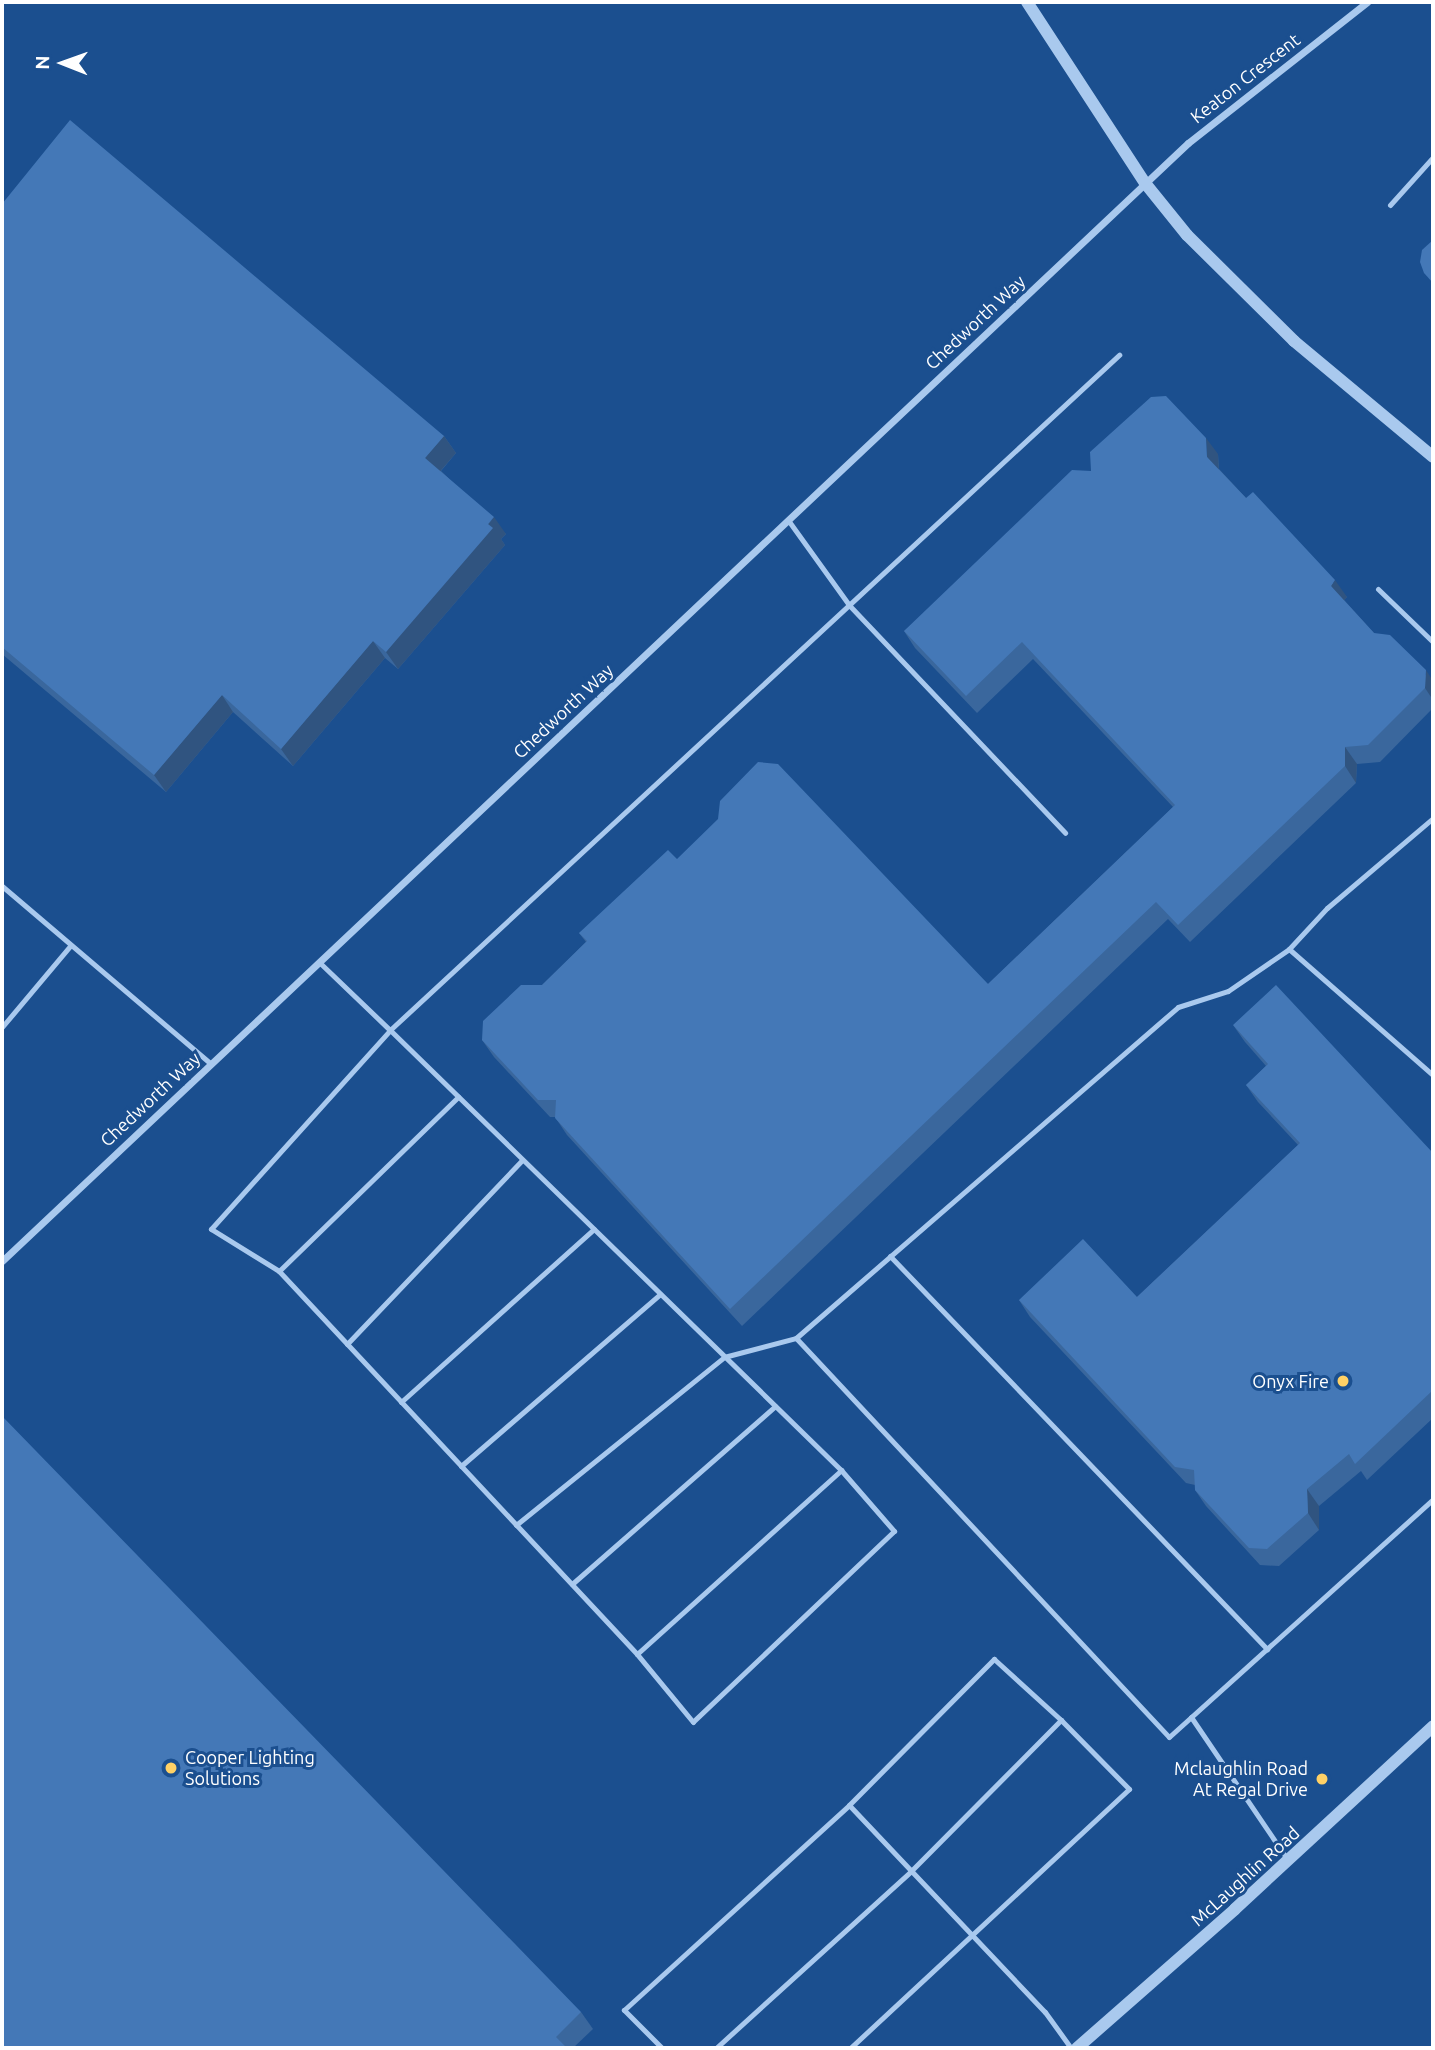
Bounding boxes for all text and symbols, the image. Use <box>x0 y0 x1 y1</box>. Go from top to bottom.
north arrow <box>28 28 98 98</box>
street label: Keaton Crescent <box>1186 29 1304 127</box>
text: N <box>31 55 53 70</box>
street label: Chedworth Way <box>921 270 1029 374</box>
street label: Chedworth Way <box>509 659 617 763</box>
street label: Chedworth Way <box>96 1047 204 1151</box>
place label: Onyx Fire <box>1252 1370 1329 1392</box>
marker: Onyx Fire <box>1335 1373 1351 1389</box>
place label: Cooper Lighting Solutions <box>185 1747 315 1790</box>
place label: Mclaughlin Road At Regal Drive <box>1174 1758 1308 1800</box>
marker: Cooper Lighting Solutions <box>163 1760 179 1776</box>
marker: Mclaughlin Road At Regal Drive <box>1314 1771 1330 1787</box>
street label: McLaughlin Road <box>1186 1822 1304 1930</box>

